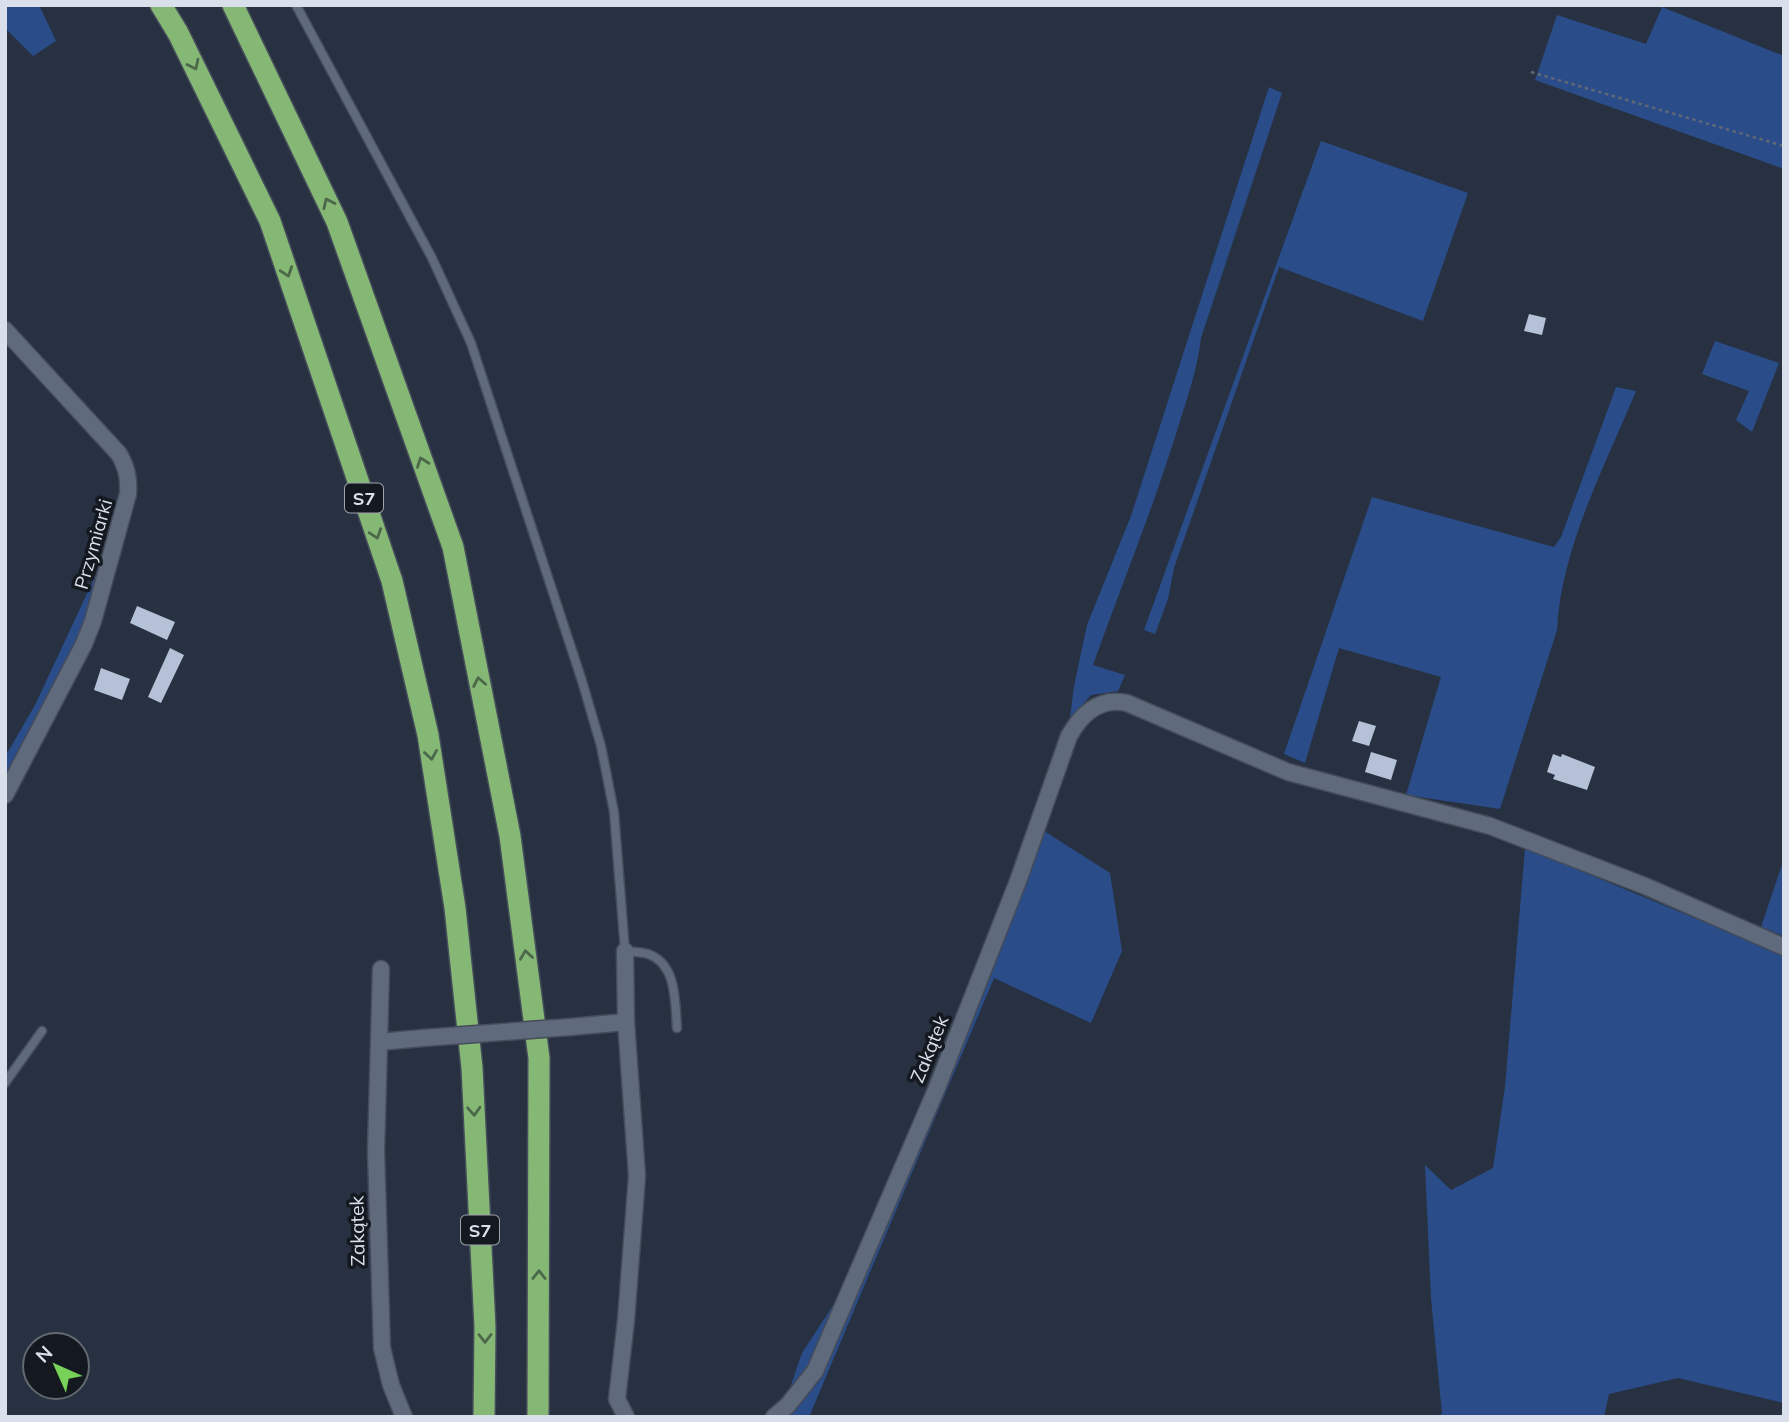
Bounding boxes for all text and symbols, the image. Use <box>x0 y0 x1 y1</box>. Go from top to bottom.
one-way arrow <box>185 58 199 70</box>
one-way arrow <box>322 198 336 210</box>
one-way arrow <box>279 266 293 278</box>
one-way arrow <box>417 457 431 469</box>
road number: S7 <box>345 484 383 512</box>
street label: Przymiarki <box>69 496 117 592</box>
one-way arrow <box>368 527 382 540</box>
one-way arrow <box>473 676 488 688</box>
one-way arrow <box>423 749 438 760</box>
one-way arrow <box>518 949 533 960</box>
street label: Zakątek <box>905 1012 953 1086</box>
one-way arrow <box>466 1106 481 1117</box>
street label: Zakątek <box>344 1195 370 1266</box>
road number: S7 <box>461 1216 499 1245</box>
one-way arrow <box>531 1269 547 1280</box>
north arrow <box>21 1331 91 1401</box>
one-way arrow <box>477 1333 493 1344</box>
text: N <box>30 1340 58 1368</box>

